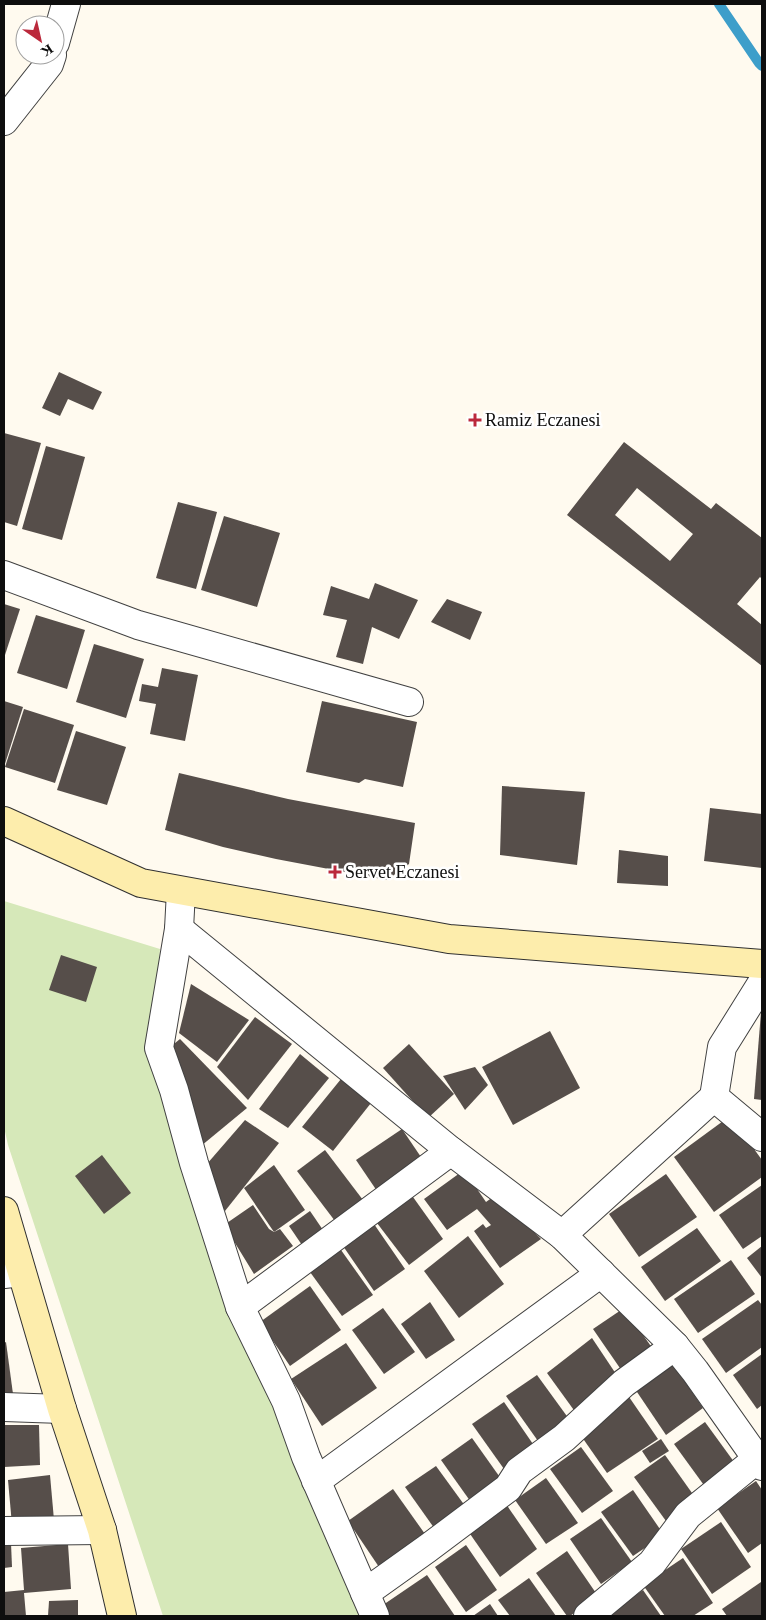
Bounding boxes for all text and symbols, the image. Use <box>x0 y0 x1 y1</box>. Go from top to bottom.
north arrow <box>15 15 65 65</box>
text: K <box>38 41 56 60</box>
place label: Ramiz Eczanesi <box>485 410 600 430</box>
marker: Ramiz Eczanesi <box>469 414 481 426</box>
place label: Servet Eczanesi <box>345 862 459 882</box>
marker: Servet Eczanesi <box>329 866 341 878</box>

